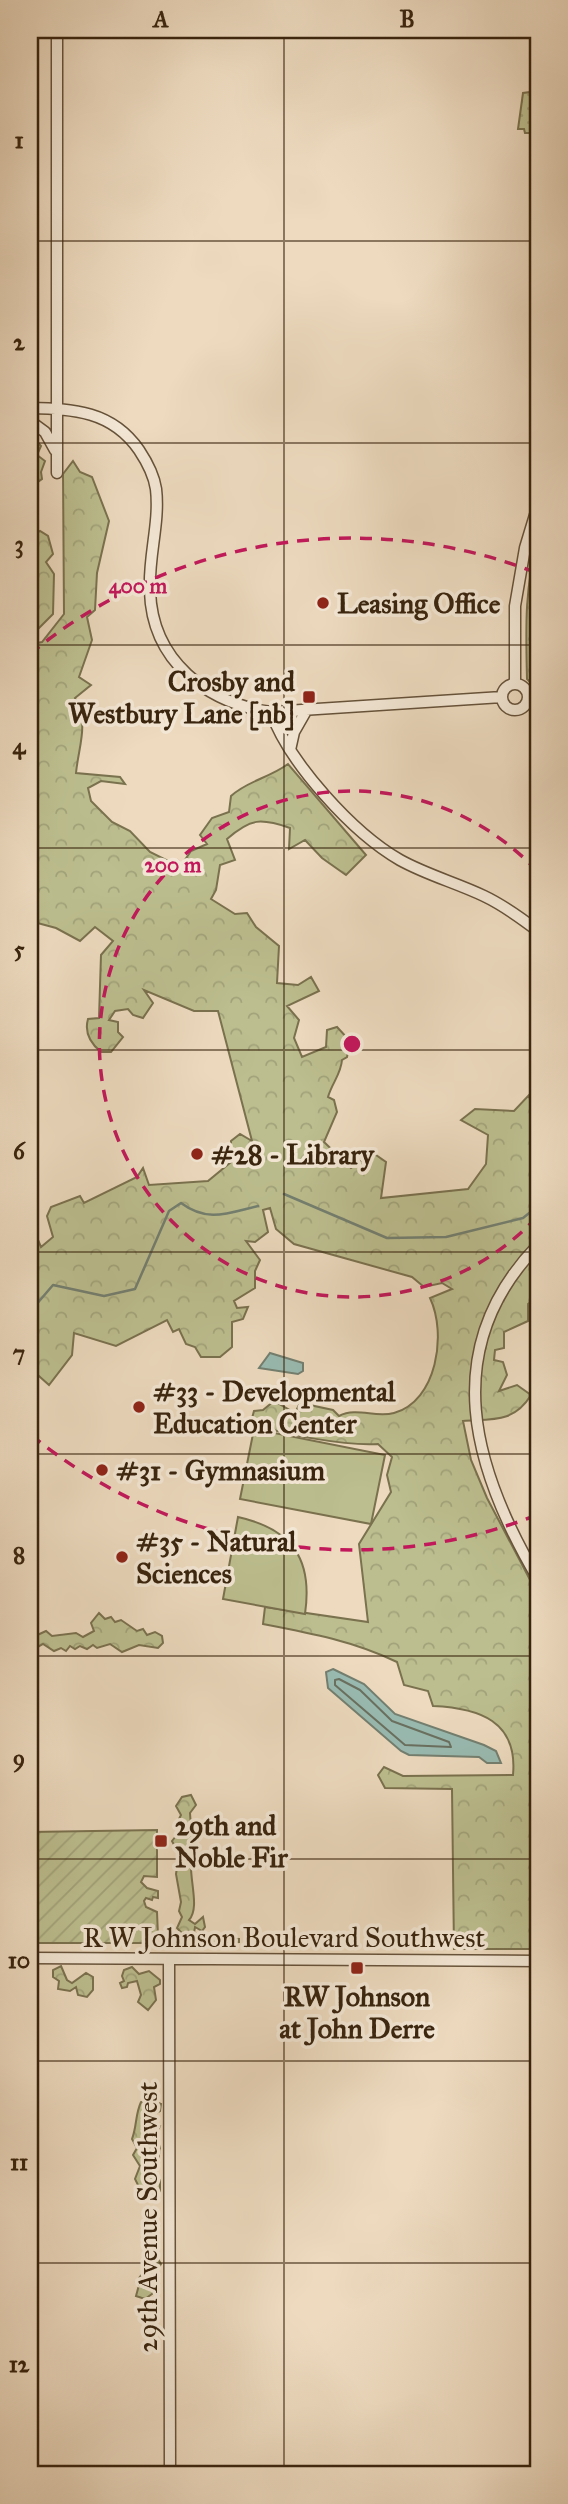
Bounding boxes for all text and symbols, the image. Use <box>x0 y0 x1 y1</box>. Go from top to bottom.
text: A <box>151 5 169 33</box>
text: B <box>399 5 415 33</box>
text: 1 <box>14 126 24 154</box>
text: 2 <box>13 328 25 356</box>
text: 3 <box>14 530 24 559</box>
text: 400 m <box>109 573 168 599</box>
place label: Leasing Office <box>337 586 501 621</box>
marker: Leasing Office <box>315 595 331 611</box>
place label: Crosby and Westbury Lane [nb] <box>68 664 296 731</box>
marker: Crosby and Westbury Lane [nb] <box>301 689 317 705</box>
text: 4 <box>13 732 27 760</box>
text: 200 m <box>145 852 202 878</box>
text: 5 <box>14 935 25 963</box>
centre of rings <box>340 1032 364 1056</box>
text: 6 <box>13 1137 26 1165</box>
place label: #28 - Library <box>211 1137 375 1172</box>
marker: #28 - Library <box>189 1146 205 1162</box>
text: 7 <box>13 1339 25 1367</box>
place label: #33 - Developmental Education Center <box>153 1374 396 1441</box>
marker: #33 - Developmental Education Center <box>131 1399 147 1415</box>
place label: #31 - Gymnasium <box>116 1453 325 1488</box>
marker: #31 - Gymnasium <box>94 1462 110 1478</box>
place label: #35 - Natural Sciences <box>136 1524 297 1591</box>
text: 8 <box>13 1541 25 1569</box>
marker: #35 - Natural Sciences <box>114 1549 130 1565</box>
text: 9 <box>13 1744 25 1773</box>
place label: 29th and Noble Fir <box>175 1808 288 1875</box>
marker: 29th and Noble Fir <box>153 1833 169 1849</box>
street label: R W Johnson Boulevard Southwest <box>83 1920 485 1955</box>
text: 10 <box>8 1946 30 1974</box>
marker: RW Johnson at John Derre <box>349 1960 365 1976</box>
place label: RW Johnson at John Derre <box>279 1979 435 2046</box>
street label: 29th Avenue Southwest <box>130 2081 165 2352</box>
text: 11 <box>10 2148 28 2176</box>
text: 12 <box>9 2350 30 2378</box>

